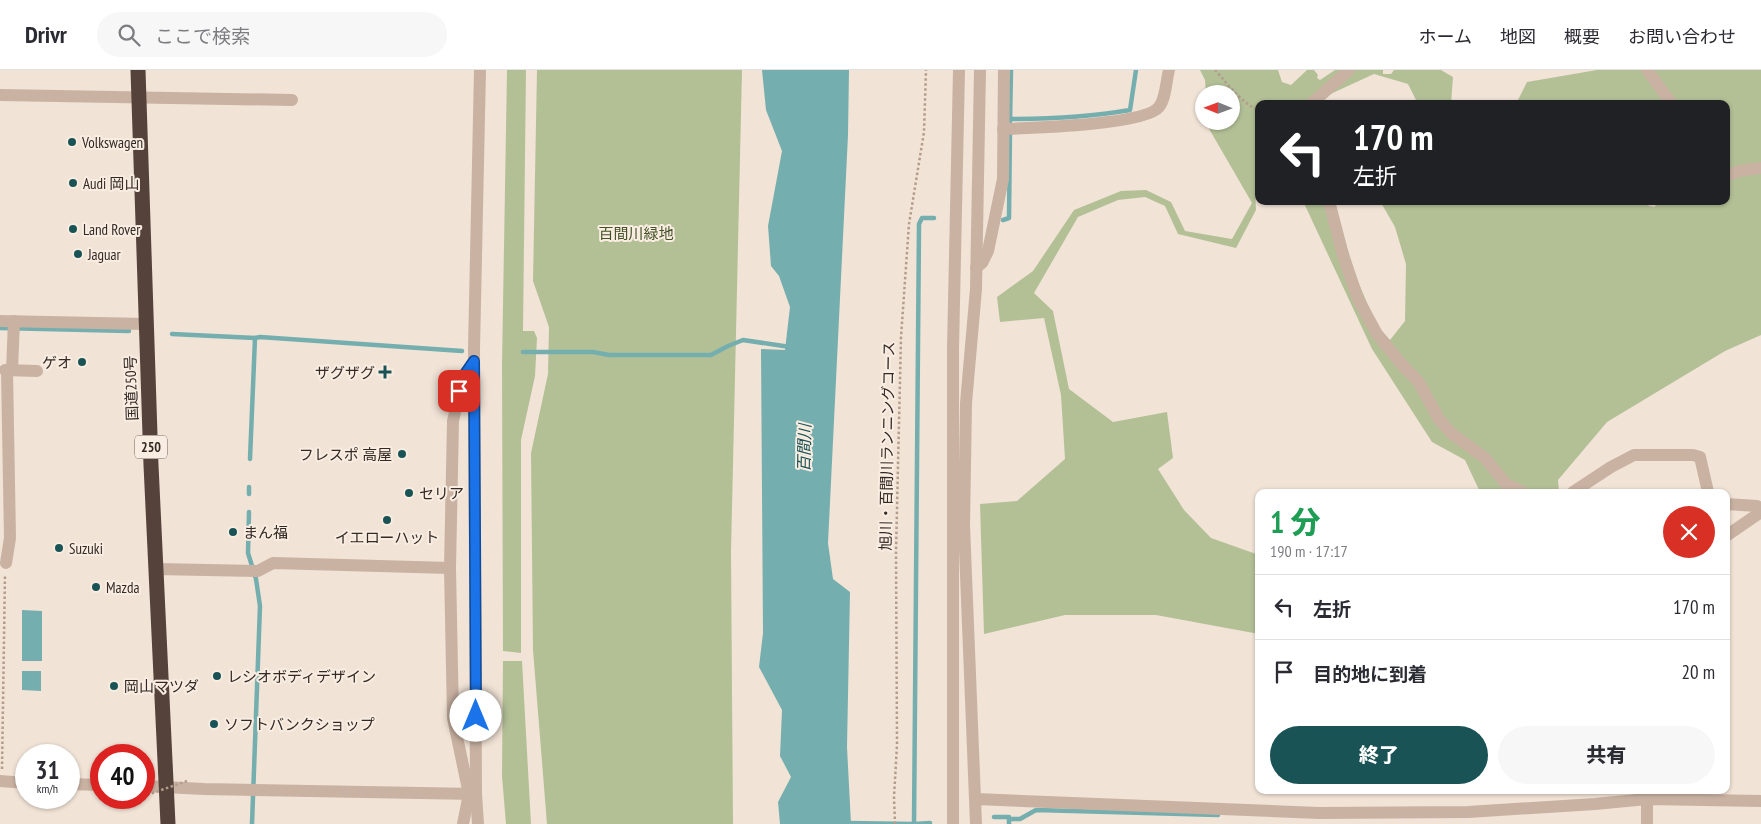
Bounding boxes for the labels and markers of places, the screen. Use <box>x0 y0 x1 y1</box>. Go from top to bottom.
place label: Volkswagen <box>81 133 143 152</box>
marker: Volkswagen <box>66 136 78 148</box>
place label: Audi 岡山 <box>83 174 140 193</box>
marker: Audi 岡山 <box>67 177 79 189</box>
place label: Land Rover <box>83 220 141 239</box>
marker: Land Rover <box>67 223 79 235</box>
place label: Jaguar <box>87 245 122 264</box>
marker: Jaguar <box>72 248 84 260</box>
place label: ゲオ <box>42 353 72 372</box>
marker: ゲオ <box>76 356 88 368</box>
place label: ザグザグ <box>315 363 375 382</box>
marker: ザグザグ <box>379 366 391 378</box>
pin <box>438 370 480 412</box>
place label: フレスポ 高屋 <box>299 445 392 464</box>
marker: フレスポ 高屋 <box>396 448 408 460</box>
place label: セリア <box>419 484 464 503</box>
marker: セリア <box>403 487 415 499</box>
marker: イエローハット <box>381 514 393 526</box>
place label: まん福 <box>243 523 288 542</box>
marker: まん福 <box>227 526 239 538</box>
place label: イエローハット <box>335 528 439 547</box>
place label: Suzuki <box>69 539 103 558</box>
marker: Suzuki <box>53 542 65 554</box>
place label: Mazda <box>106 578 139 597</box>
marker: Mazda <box>90 581 102 593</box>
place label: レシオボディデザイン <box>227 667 376 686</box>
marker: レシオボディデザイン <box>211 670 223 682</box>
place label: 岡山マツダ <box>124 677 199 696</box>
marker: 岡山マツダ <box>108 680 120 692</box>
place label: ソフトバンクショップ <box>224 715 375 734</box>
marker: ソフトバンクショップ <box>208 718 220 730</box>

